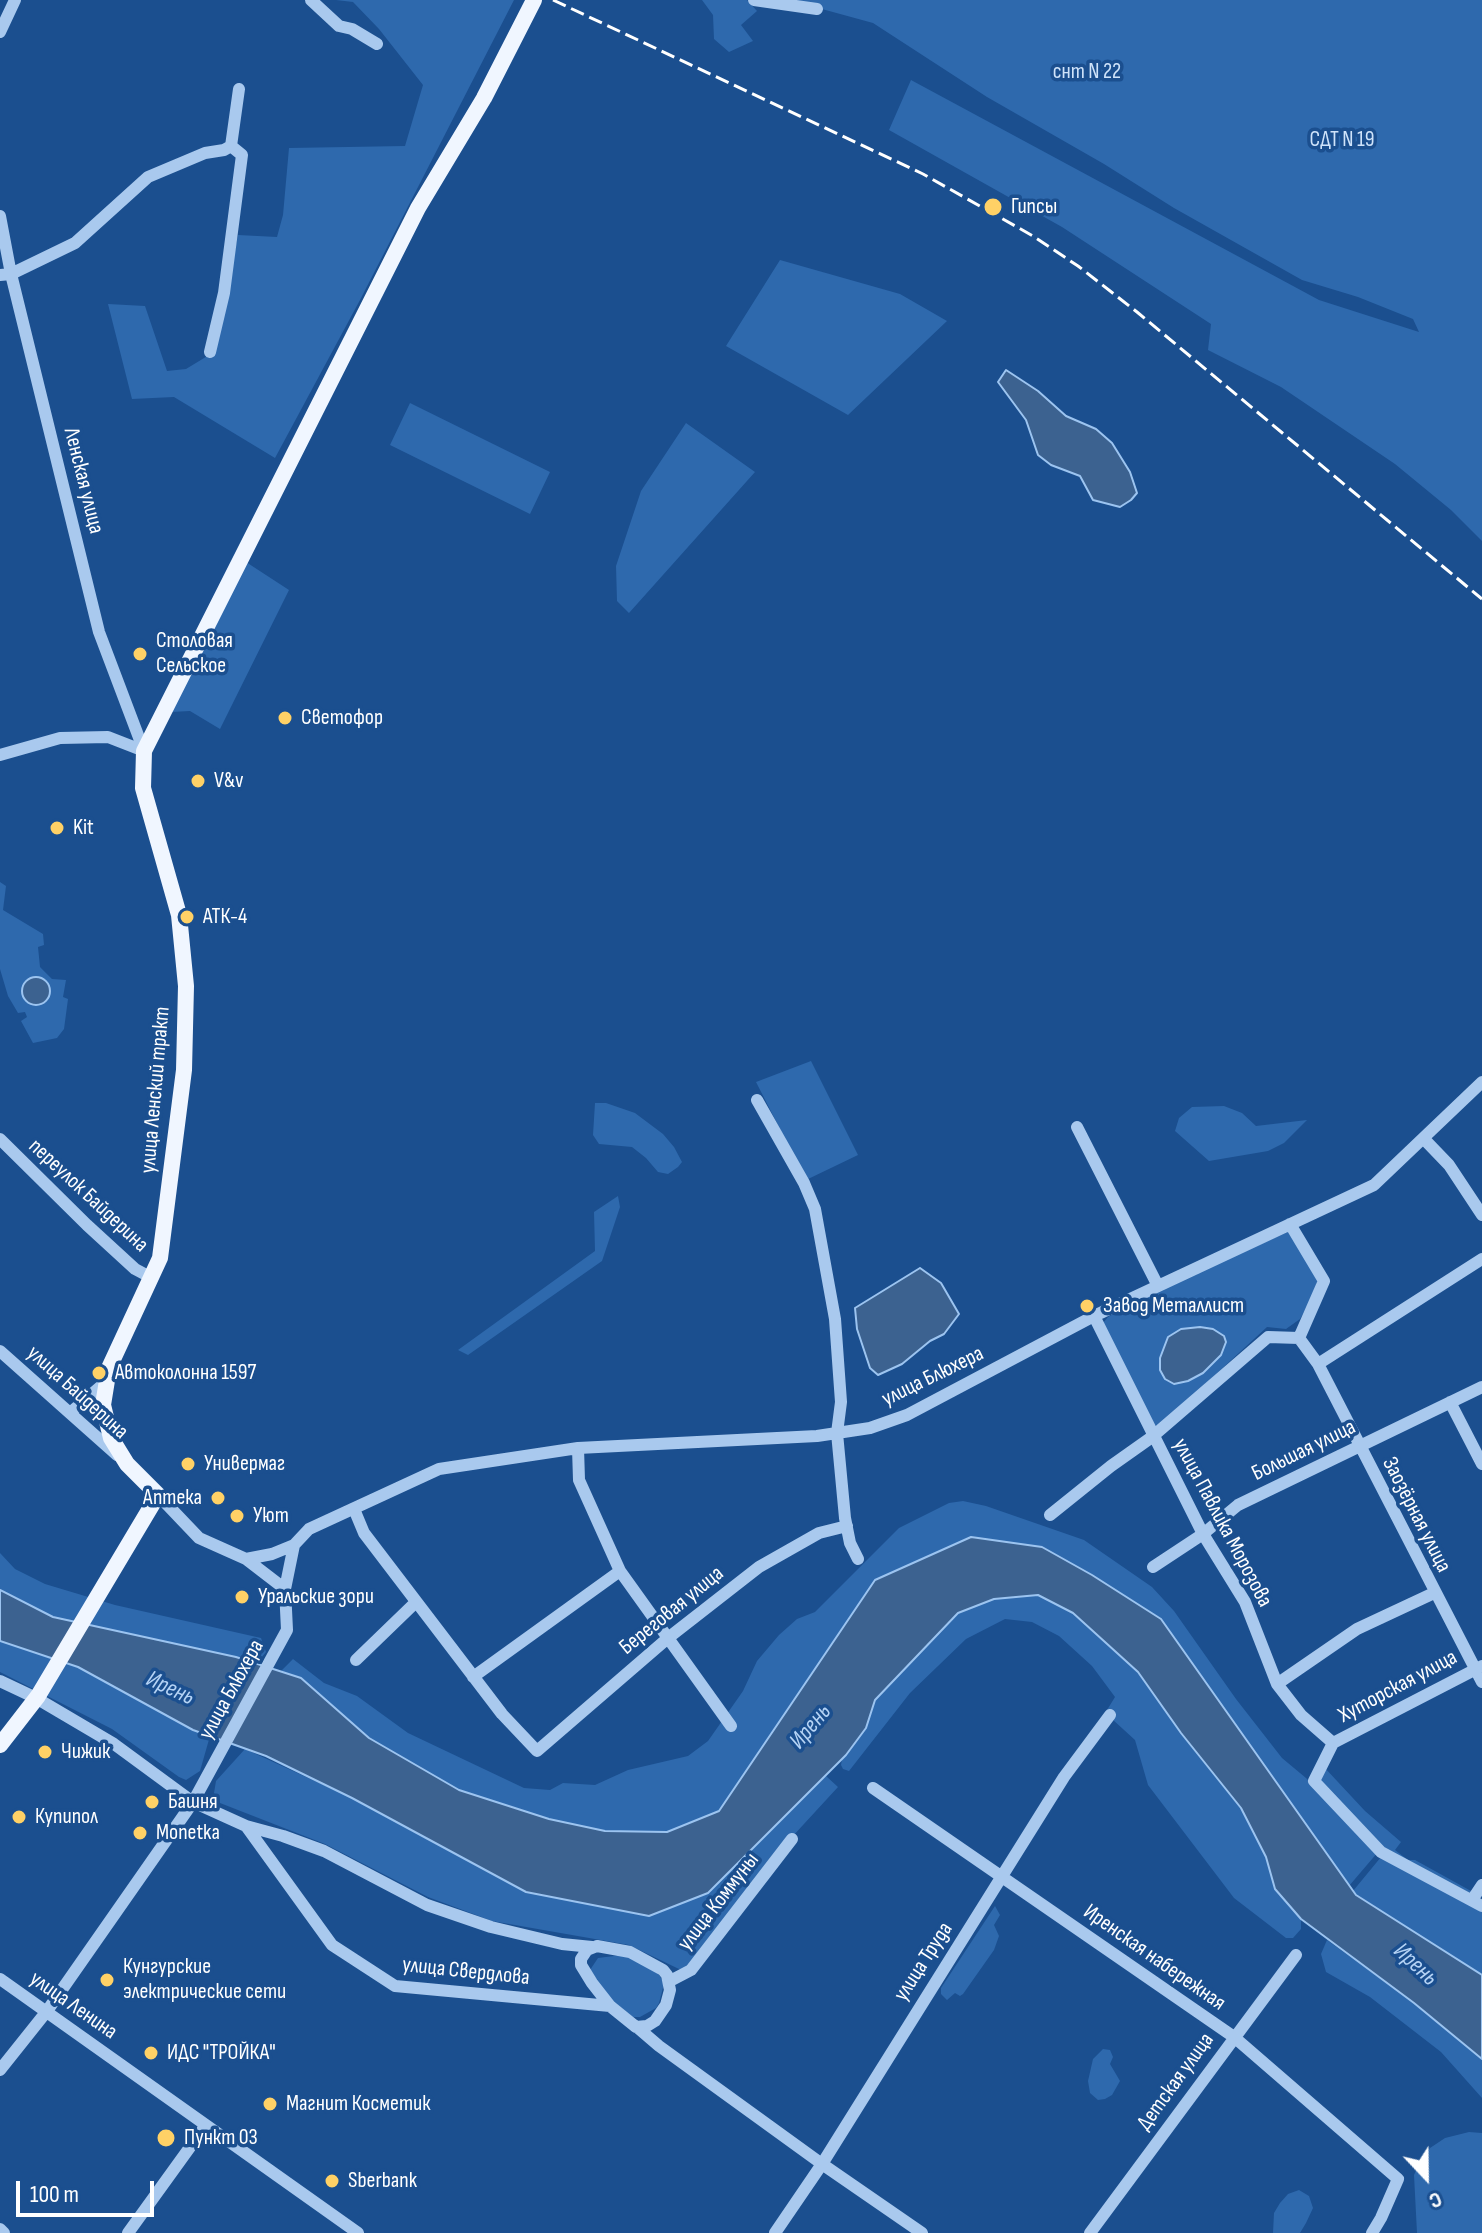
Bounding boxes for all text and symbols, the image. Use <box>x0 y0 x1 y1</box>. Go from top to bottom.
park label: снт N 22 <box>1053 59 1121 85</box>
park label: СДТ N 19 <box>1309 127 1375 153</box>
place label: Гипсы <box>1011 194 1057 220</box>
marker: Гипсы <box>982 196 1004 218</box>
street label: Ленская улица <box>57 425 109 537</box>
place label: Столовая Сельское <box>156 628 233 680</box>
marker: Столовая Сельское <box>131 645 149 663</box>
place label: Светофор <box>301 705 383 731</box>
marker: Светофор <box>276 709 294 727</box>
place label: V&v <box>214 768 244 794</box>
marker: V&v <box>189 772 207 790</box>
place label: Kit <box>73 815 94 841</box>
marker: Kit <box>48 819 66 837</box>
place label: АТК-4 <box>203 904 247 930</box>
marker: АТК-4 <box>178 908 196 926</box>
street label: улица Ленский тракт <box>136 1006 176 1174</box>
street label: переулок Байдерина <box>23 1134 153 1258</box>
place label: Завод Металлист <box>1103 1293 1244 1319</box>
marker: Завод Металлист <box>1078 1297 1096 1315</box>
street label: улица Байдерина <box>21 1341 133 1445</box>
street label: улица Блюхера <box>878 1341 988 1413</box>
place label: Автоколонна 1597 <box>115 1360 256 1386</box>
marker: Автоколонна 1597 <box>90 1364 108 1382</box>
street label: Большая улица <box>1248 1415 1360 1487</box>
street label: улица Павлика Морозова <box>1166 1434 1278 1612</box>
place label: Универмаг <box>204 1451 285 1477</box>
street label: Заозёрная улица <box>1376 1453 1456 1577</box>
marker: Универмаг <box>179 1455 197 1473</box>
place label: Аптека <box>143 1485 202 1511</box>
marker: Аптека <box>209 1489 227 1507</box>
place label: Уют <box>253 1503 289 1529</box>
marker: Уют <box>228 1507 246 1525</box>
street label: Береговая улица <box>615 1561 729 1661</box>
place label: Уральские зори <box>258 1584 374 1610</box>
marker: Уральские зори <box>233 1588 251 1606</box>
street label: улица Блюхера <box>194 1635 270 1745</box>
street label: Хуторская улица <box>1334 1645 1462 1729</box>
water label: Ирень <box>141 1665 199 1713</box>
water label: Ирень <box>784 1699 838 1755</box>
place label: Чижик <box>61 1739 110 1765</box>
marker: Чижик <box>36 1743 54 1761</box>
place label: Башня <box>168 1789 218 1815</box>
marker: Башня <box>143 1793 161 1811</box>
place label: Купипол <box>35 1804 98 1830</box>
marker: Купипол <box>10 1808 28 1826</box>
place label: Monetka <box>156 1820 220 1846</box>
marker: Monetka <box>131 1824 149 1842</box>
street label: улица Коммуны <box>673 1848 765 1956</box>
street label: Иренская набережная <box>1078 1899 1230 2017</box>
street label: улица Труда <box>889 1918 959 2006</box>
water label: Ирень <box>1387 1937 1443 1993</box>
street label: улица Свердлова <box>401 1952 531 1992</box>
place label: Кунгурские электрические сети <box>123 1954 286 2006</box>
street label: улица Ленина <box>24 1966 122 2046</box>
marker: Кунгурские электрические сети <box>98 1971 116 1989</box>
street label: Детская улица <box>1132 2028 1220 2136</box>
place label: ИДС "ТРОЙКА" <box>167 2040 276 2066</box>
marker: ИДС "ТРОЙКА" <box>142 2044 160 2062</box>
place label: Магнит Косметик <box>286 2091 431 2117</box>
marker: Магнит Косметик <box>261 2095 279 2113</box>
place label: Пункт 03 <box>184 2125 258 2151</box>
marker: Пункт 03 <box>155 2127 177 2149</box>
north arrow <box>1386 2137 1466 2217</box>
scale bar <box>20 2165 158 2215</box>
place label: Sberbank <box>348 2168 417 2194</box>
marker: Sberbank <box>323 2172 341 2190</box>
text: 100 m <box>30 2180 79 2209</box>
text: С <box>1425 2185 1445 2214</box>

